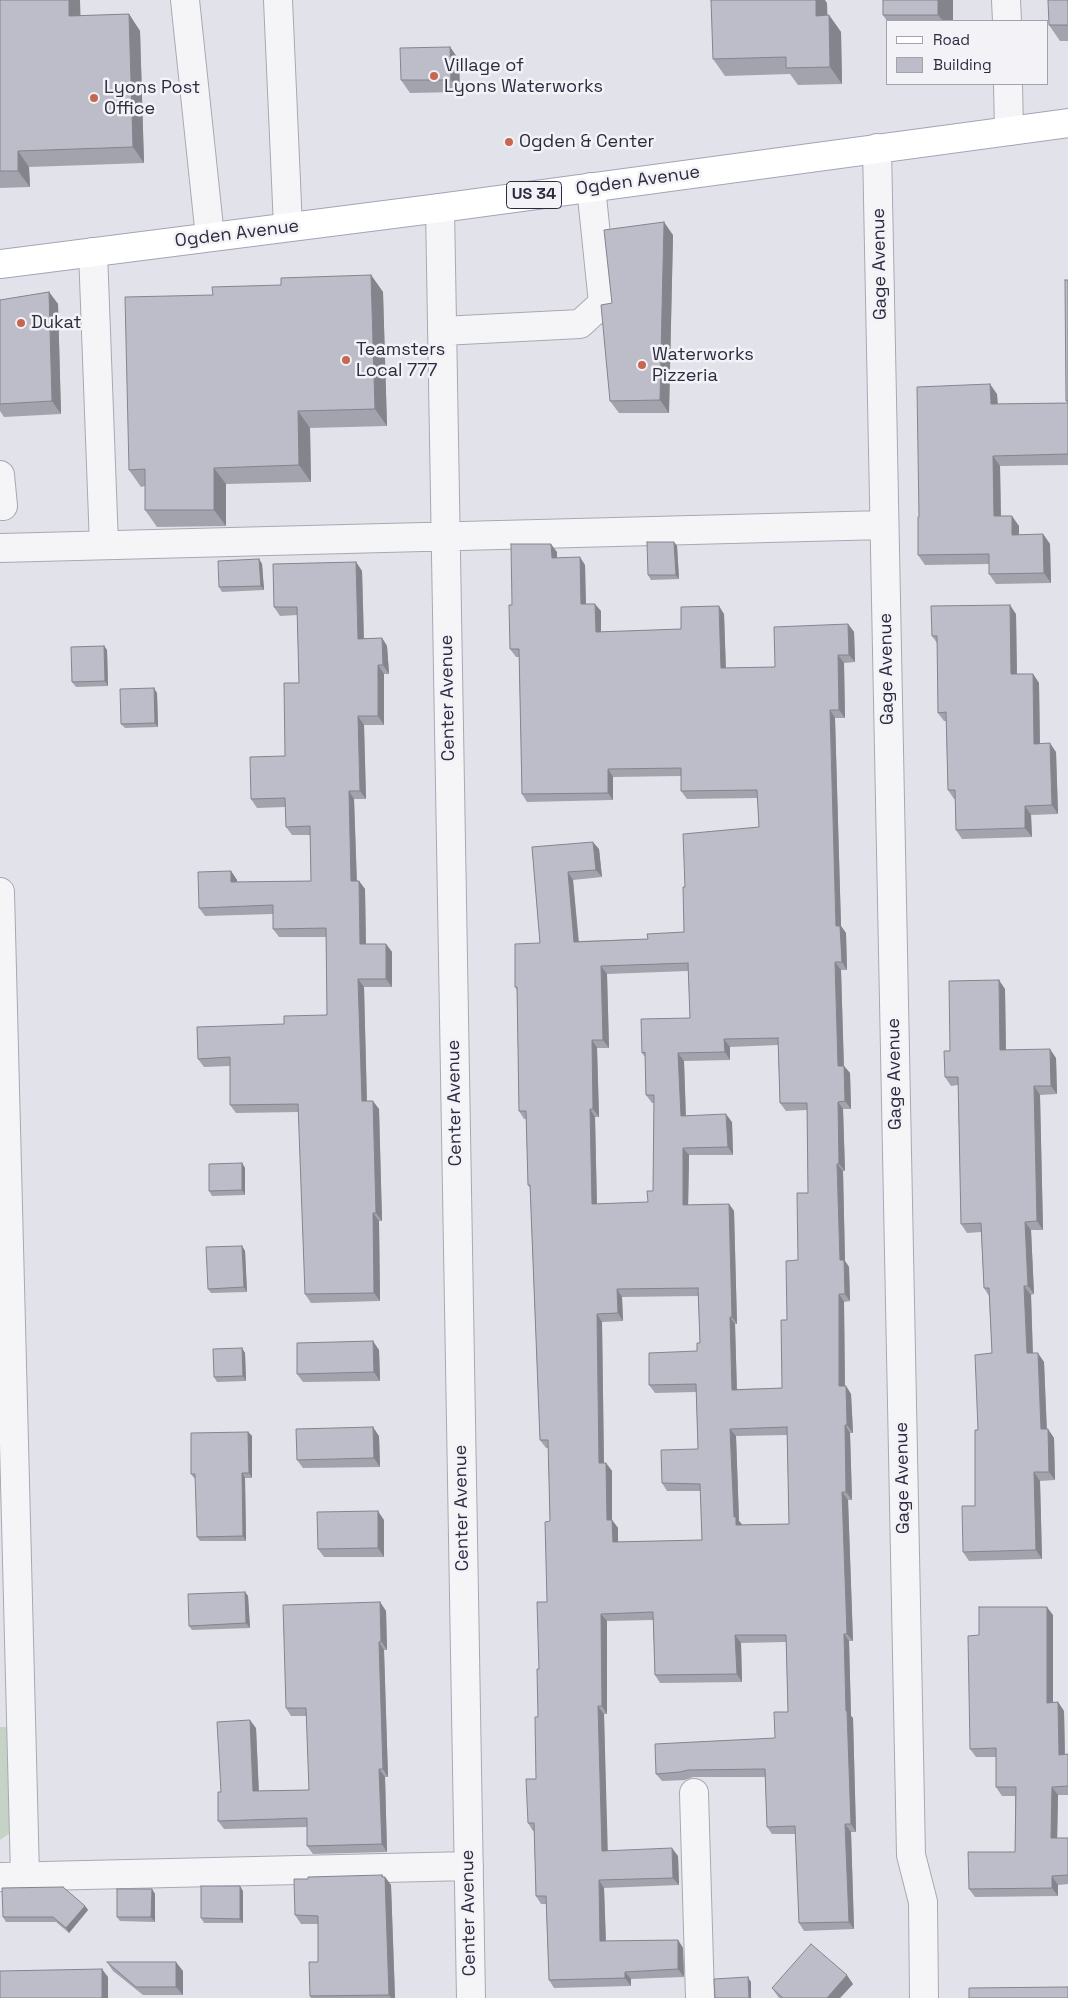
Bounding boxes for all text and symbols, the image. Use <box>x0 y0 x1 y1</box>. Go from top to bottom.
legend <box>886 20 1048 85</box>
text: Road <box>933 30 970 49</box>
place label: Village of Lyons Waterworks <box>444 55 603 98</box>
text: Building <box>933 55 992 74</box>
marker: Village of Lyons Waterworks <box>428 70 440 82</box>
place label: Lyons Post Office <box>104 77 200 120</box>
marker: Lyons Post Office <box>88 92 100 104</box>
place label: Ogden & Center <box>519 131 654 153</box>
marker: Ogden & Center <box>503 136 515 148</box>
street label: Ogden Avenue <box>575 162 701 200</box>
road number: US 34 <box>506 182 562 208</box>
street label: Gage Avenue <box>868 208 892 320</box>
street label: Ogden Avenue <box>174 216 300 252</box>
place label: Dukat <box>31 312 81 334</box>
marker: Dukat <box>15 317 27 329</box>
place label: Teamsters Local 777 <box>356 339 445 382</box>
place label: Waterworks Pizzeria <box>652 344 754 386</box>
marker: Teamsters Local 777 <box>340 354 352 366</box>
marker: Waterworks Pizzeria <box>636 359 648 371</box>
street label: Gage Avenue <box>875 613 899 725</box>
street label: Center Avenue <box>436 635 460 761</box>
street label: Gage Avenue <box>883 1018 907 1130</box>
street label: Center Avenue <box>443 1040 467 1166</box>
street label: Gage Avenue <box>891 1422 915 1534</box>
street label: Center Avenue <box>450 1445 474 1571</box>
street label: Center Avenue <box>457 1850 481 1976</box>

